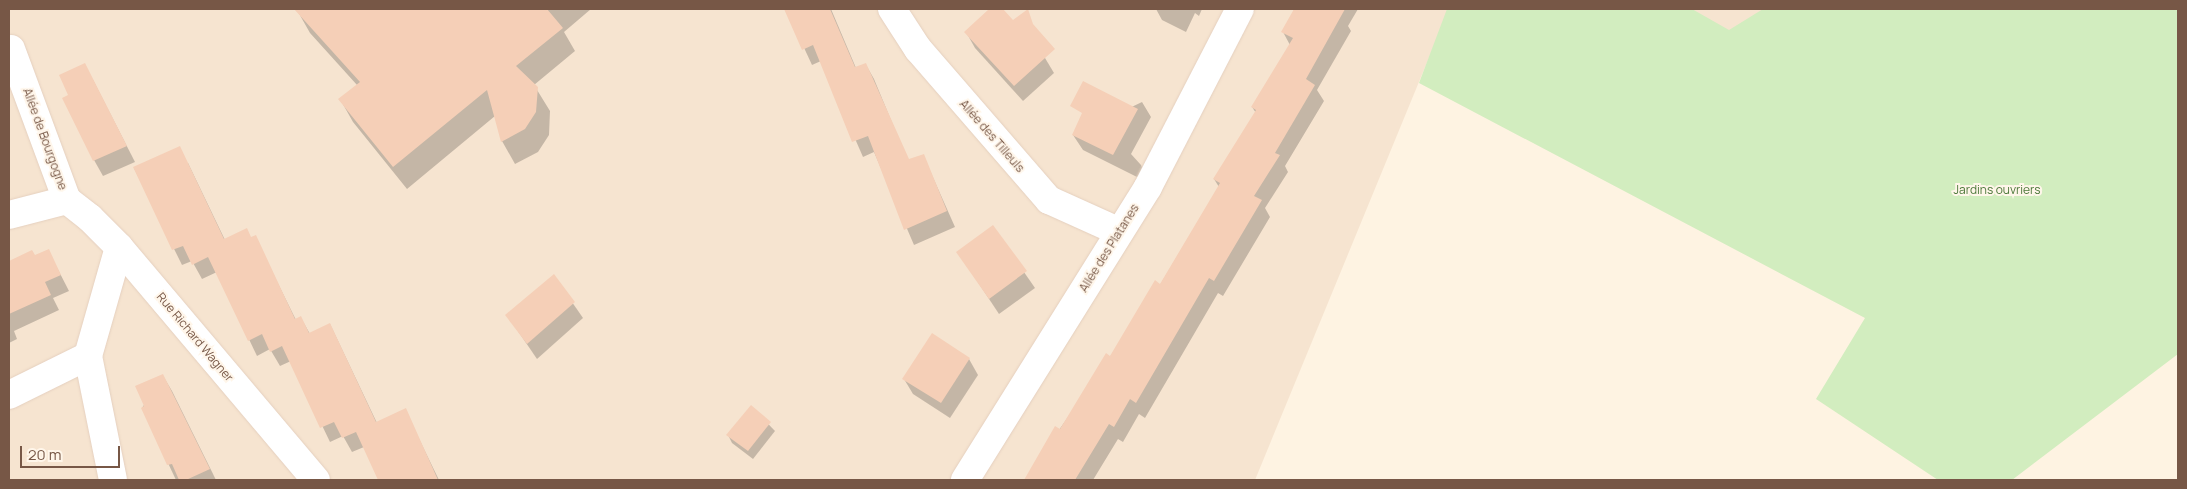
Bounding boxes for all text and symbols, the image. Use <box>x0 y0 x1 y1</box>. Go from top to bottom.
street label: Allée de Bourgogne <box>20 86 70 192</box>
street label: Allée des Tilleuls <box>957 97 1027 175</box>
park label: Jardins ouvriers <box>1953 183 2041 197</box>
street label: Allée des Platanes <box>1076 201 1142 295</box>
street label: Rue Richard Wagner <box>154 290 236 384</box>
scale bar <box>22 436 122 468</box>
text: 20 m <box>28 444 61 465</box>

